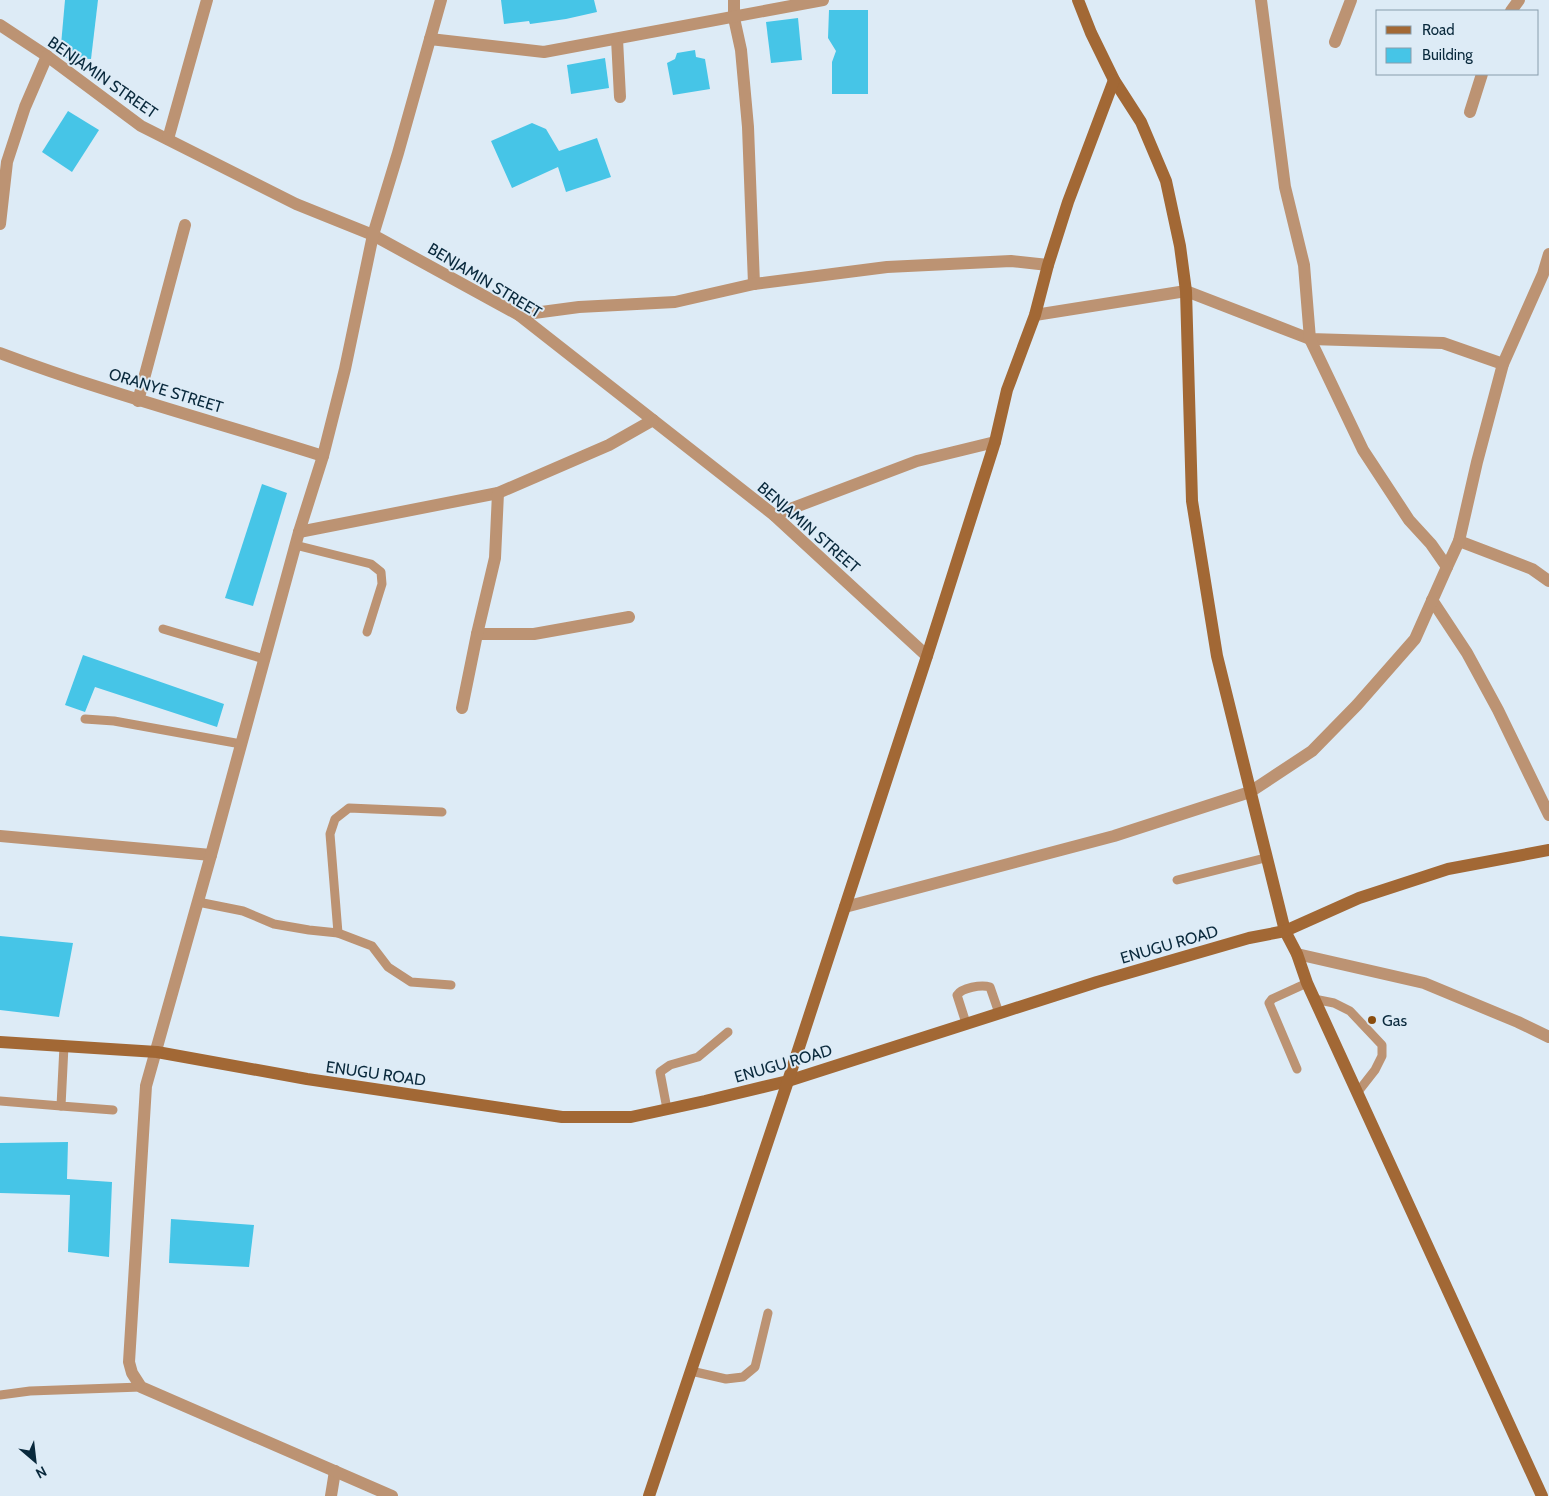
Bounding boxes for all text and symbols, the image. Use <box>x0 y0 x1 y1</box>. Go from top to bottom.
legend <box>1376 10 1539 75</box>
text: Road <box>1422 21 1455 39</box>
street label: BENJAMIN STREET <box>44 33 161 123</box>
text: Building <box>1422 46 1473 64</box>
street label: BENJAMIN STREET <box>424 239 545 322</box>
street label: ORANYE STREET <box>106 364 226 417</box>
street label: BENJAMIN STREET <box>754 478 864 577</box>
street label: ENUGU ROAD <box>1118 921 1220 968</box>
place label: Gas <box>1382 1011 1407 1030</box>
marker: Gas <box>1366 1014 1378 1026</box>
street label: ENUGU ROAD <box>732 1040 834 1087</box>
street label: ENUGU ROAD <box>325 1057 427 1090</box>
north arrow <box>10 1436 60 1486</box>
text: N <box>33 1462 50 1483</box>

